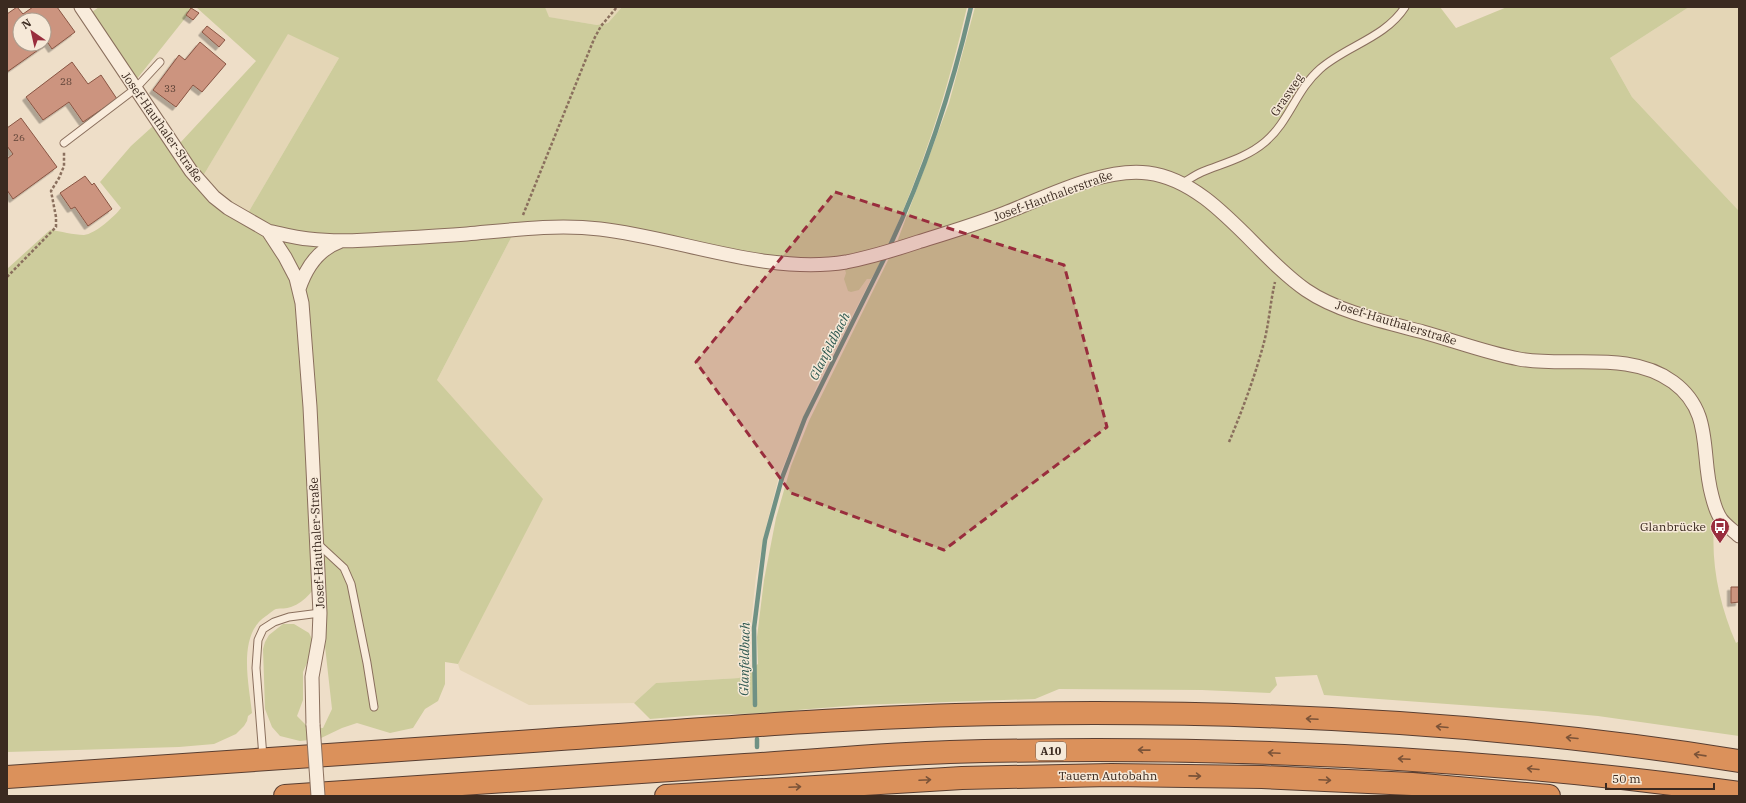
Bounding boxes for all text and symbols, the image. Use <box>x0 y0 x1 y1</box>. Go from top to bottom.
north arrow <box>12 12 52 52</box>
text: N <box>19 15 34 32</box>
street label: Josef-Hauthaler-Straße <box>119 69 206 185</box>
street label: Grasweg <box>1267 70 1307 119</box>
house number: 28 <box>60 75 72 88</box>
house number: 33 <box>164 82 176 95</box>
house number: 26 <box>13 131 25 144</box>
street label: Josef-Hauthalerstraße <box>991 167 1115 224</box>
street label: Josef-Hauthalerstraße <box>1334 297 1459 348</box>
water label: Glanfeldbach <box>805 309 854 383</box>
street label: Josef-Hauthaler-Straße <box>306 477 327 609</box>
bus stop icon: Glanbrücke <box>1709 516 1731 544</box>
place label: Glanbrücke <box>1640 519 1706 534</box>
water label: Glanfeldbach <box>735 622 754 696</box>
one-way arrow <box>1306 715 1319 722</box>
one-way arrow <box>1436 724 1449 731</box>
one-way arrow <box>1565 735 1578 742</box>
road number: A10 <box>1036 742 1066 760</box>
one-way arrow <box>1138 746 1151 754</box>
one-way arrow <box>1268 749 1281 756</box>
one-way arrow <box>1694 751 1707 759</box>
one-way arrow <box>1398 755 1411 763</box>
scale bar <box>1606 765 1714 791</box>
one-way arrow <box>1527 766 1540 773</box>
street label: Tauern Autobahn <box>1059 768 1158 783</box>
text: 50 m <box>1612 771 1641 786</box>
one-way arrow <box>1188 772 1201 780</box>
one-way arrow <box>918 776 931 784</box>
one-way arrow <box>1318 776 1331 784</box>
one-way arrow <box>788 784 801 791</box>

